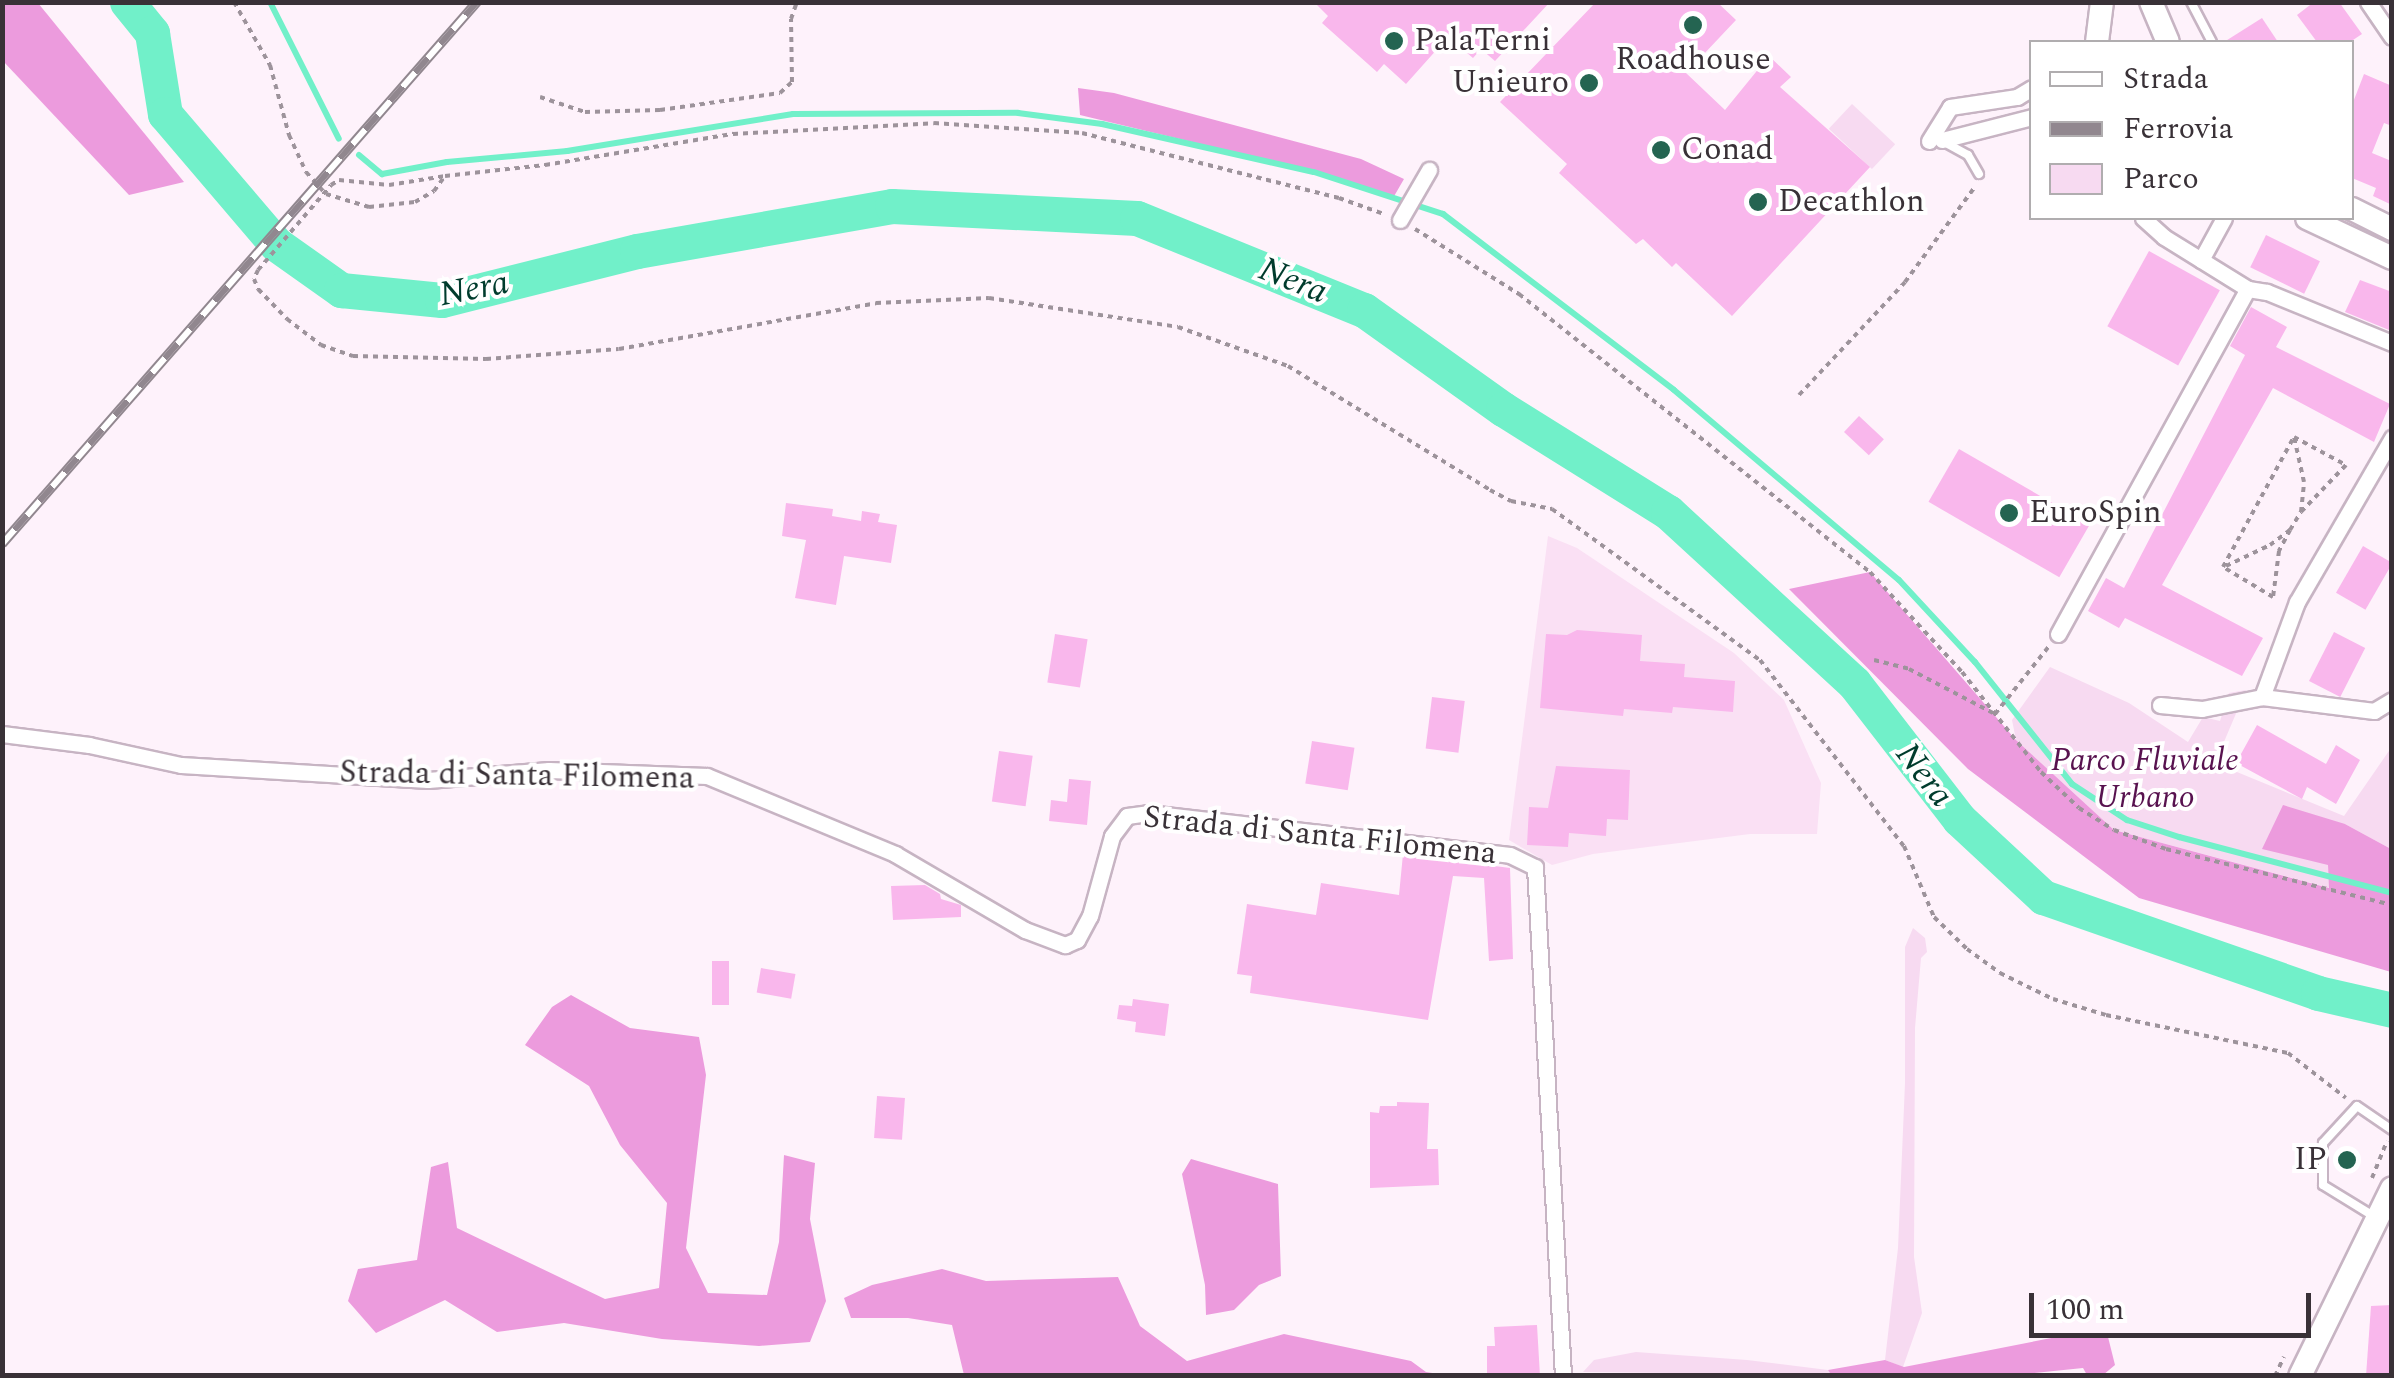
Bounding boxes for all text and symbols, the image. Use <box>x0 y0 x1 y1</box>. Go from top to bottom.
marker: Roadhouse <box>1682 14 1704 36</box>
place label: PalaTerni <box>1414 22 1551 60</box>
marker: PalaTerni <box>1383 30 1405 52</box>
legend <box>2029 40 2354 220</box>
place label: Roadhouse <box>1615 41 1771 79</box>
text: Strada <box>2123 56 2208 102</box>
place label: Unieuro <box>1452 64 1569 102</box>
marker: Unieuro <box>1578 72 1600 94</box>
text: Ferrovia <box>2123 106 2234 152</box>
place label: Conad <box>1681 131 1774 169</box>
marker: Conad <box>1650 139 1672 161</box>
text: Parco <box>2123 156 2199 202</box>
place label: Decathlon <box>1778 183 1925 221</box>
marker: Decathlon <box>1747 191 1769 213</box>
water label: Nera <box>1253 248 1333 314</box>
water label: Nera <box>436 262 512 316</box>
place label: EuroSpin <box>2029 494 2162 532</box>
marker: EuroSpin <box>1998 502 2020 524</box>
water label: Nera <box>1886 734 1962 816</box>
park label: Parco Fluviale Urbano <box>2051 743 2239 818</box>
street label: Strada di Santa Filomena <box>339 754 695 798</box>
street label: Strada di Santa Filomena <box>1141 798 1499 874</box>
place label: IP <box>2294 1141 2327 1179</box>
marker: IP <box>2336 1149 2358 1171</box>
scale bar <box>2034 1273 2316 1335</box>
text: 100 m <box>2046 1287 2124 1333</box>

